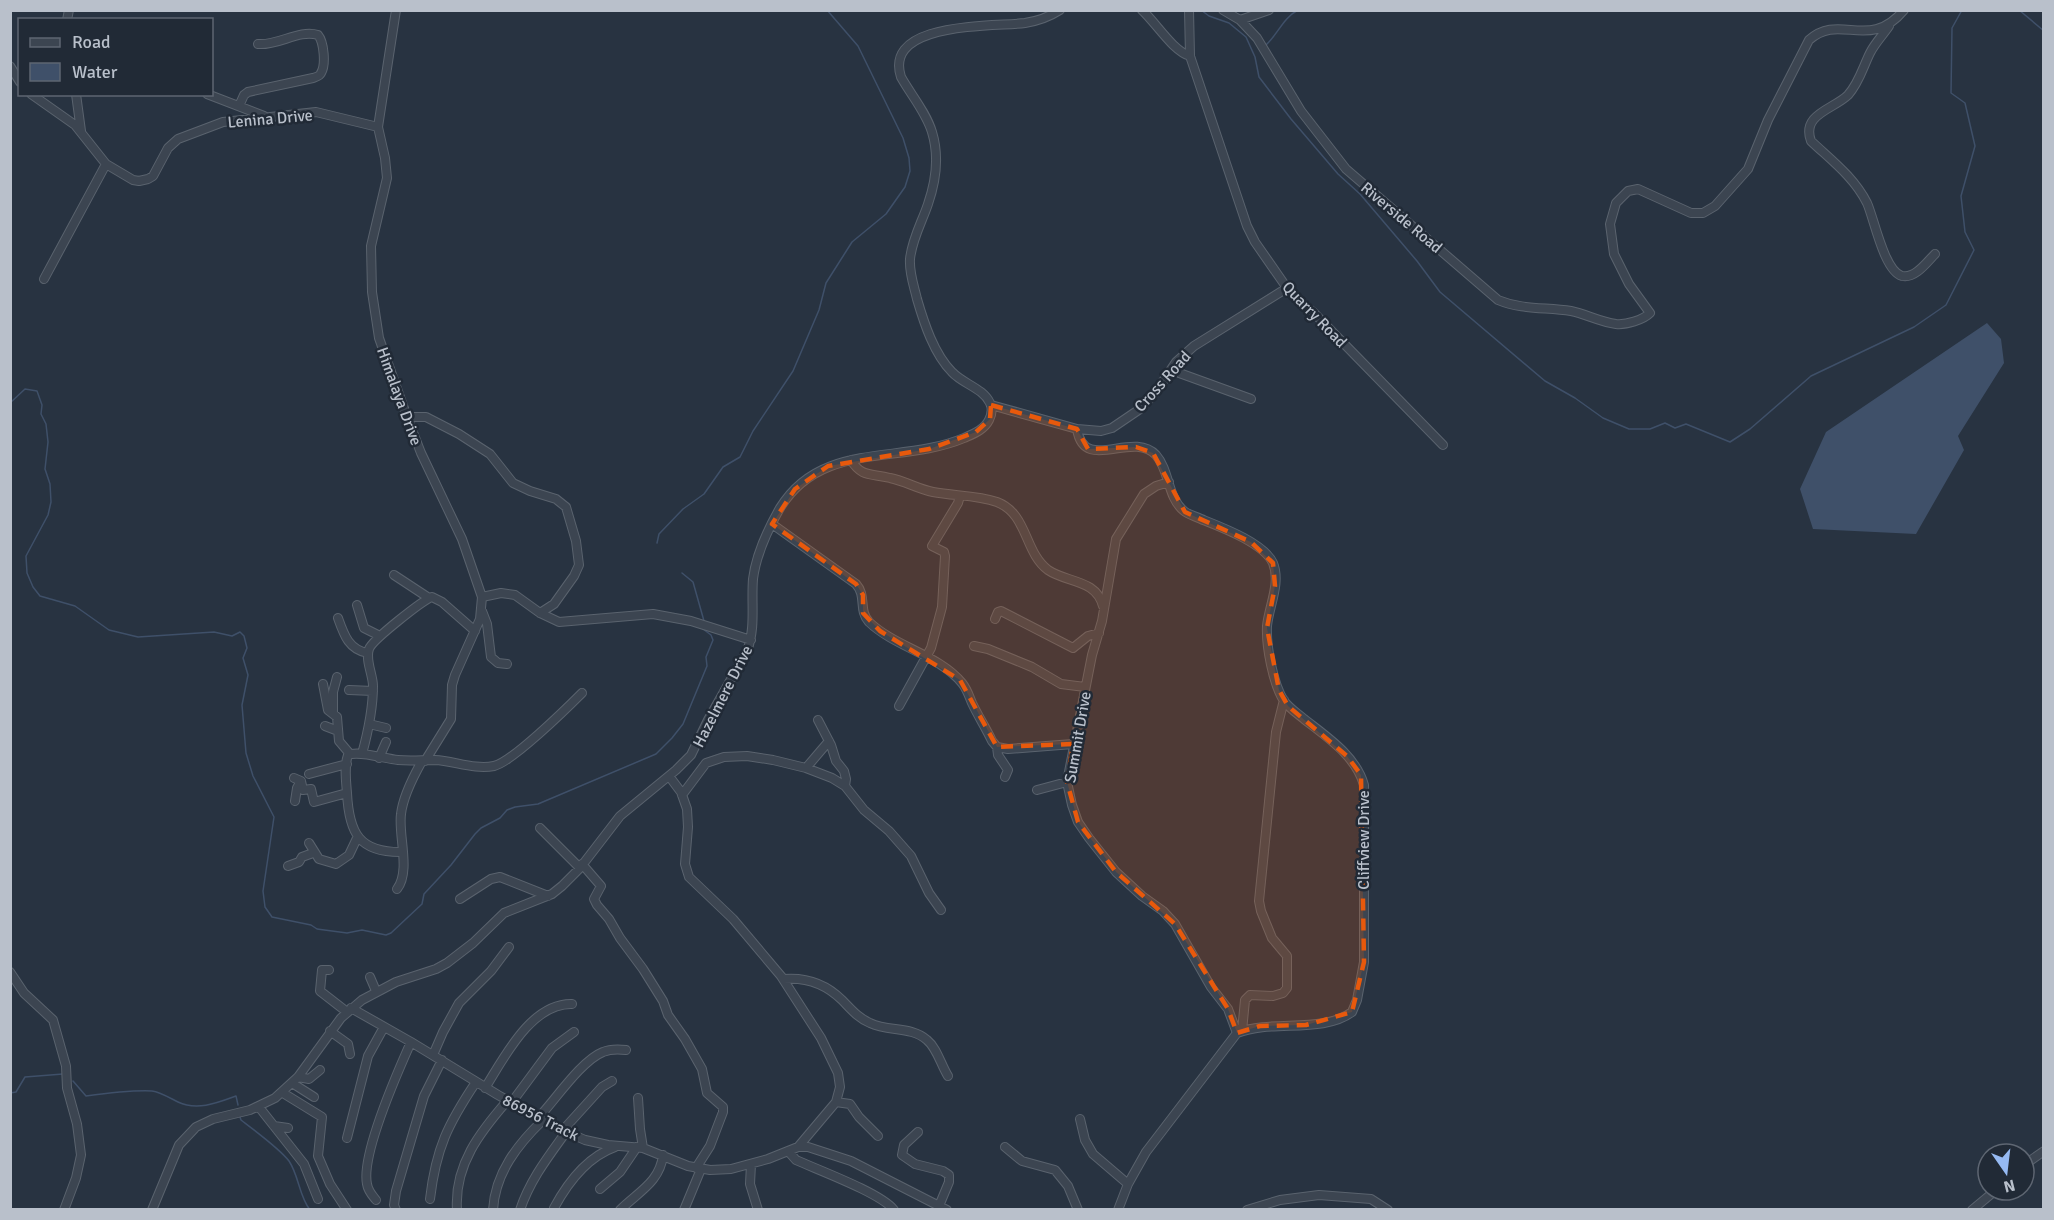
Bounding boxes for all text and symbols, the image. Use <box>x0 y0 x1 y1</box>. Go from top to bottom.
legend <box>18 18 213 96</box>
text: Road <box>72 31 111 53</box>
text: Water <box>72 61 118 83</box>
street label: Lenina Drive <box>227 105 313 133</box>
street label: Riverside Road <box>1356 178 1446 258</box>
street label: Quarry Road <box>1278 277 1351 352</box>
street label: Himalaya Drive <box>372 344 426 448</box>
street label: Cross Road <box>1130 347 1195 416</box>
street label: Hazelmere Drive <box>689 642 757 751</box>
street label: Summit Drive <box>1060 690 1096 784</box>
street label: Cliffview Drive <box>1354 790 1374 890</box>
street label: 86956 Track <box>499 1090 582 1146</box>
north arrow <box>1976 1142 2036 1202</box>
text: N <box>2002 1175 2017 1197</box>

